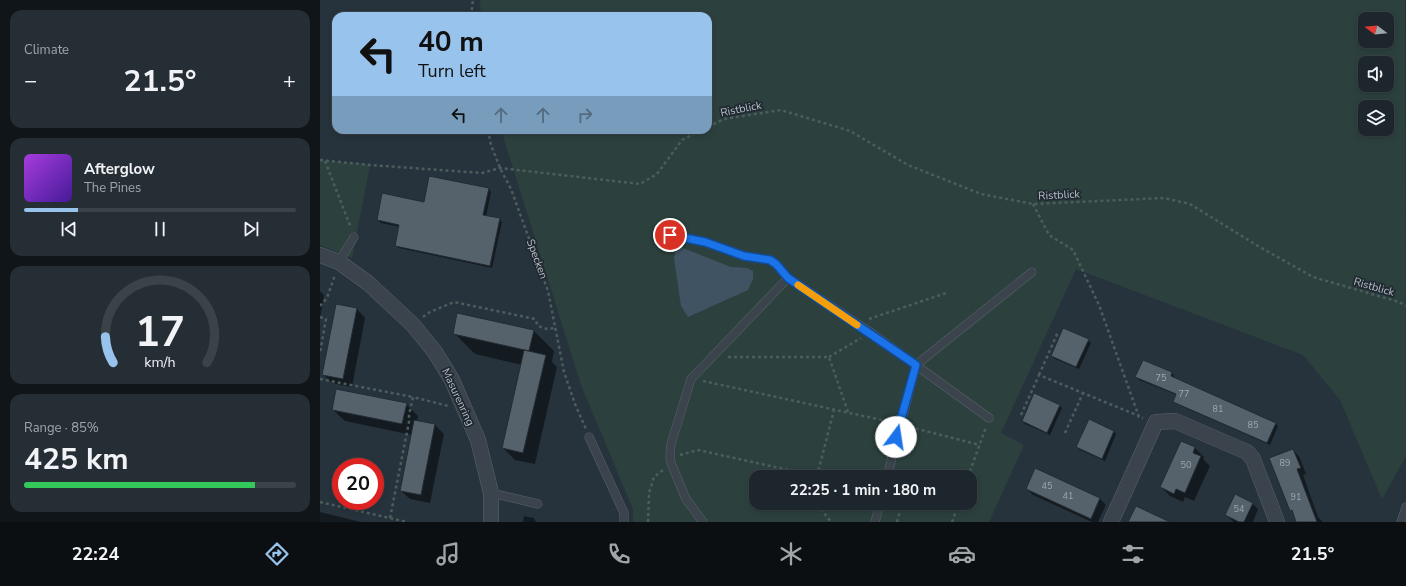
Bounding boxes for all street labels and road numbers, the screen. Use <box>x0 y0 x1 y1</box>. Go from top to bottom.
street label: Ristblick <box>719 98 763 120</box>
street label: Ristblick <box>1038 186 1081 204</box>
street label: Specken <box>523 237 551 281</box>
street label: Ristblick <box>1352 274 1397 300</box>
street label: Masurenring <box>438 366 478 428</box>

